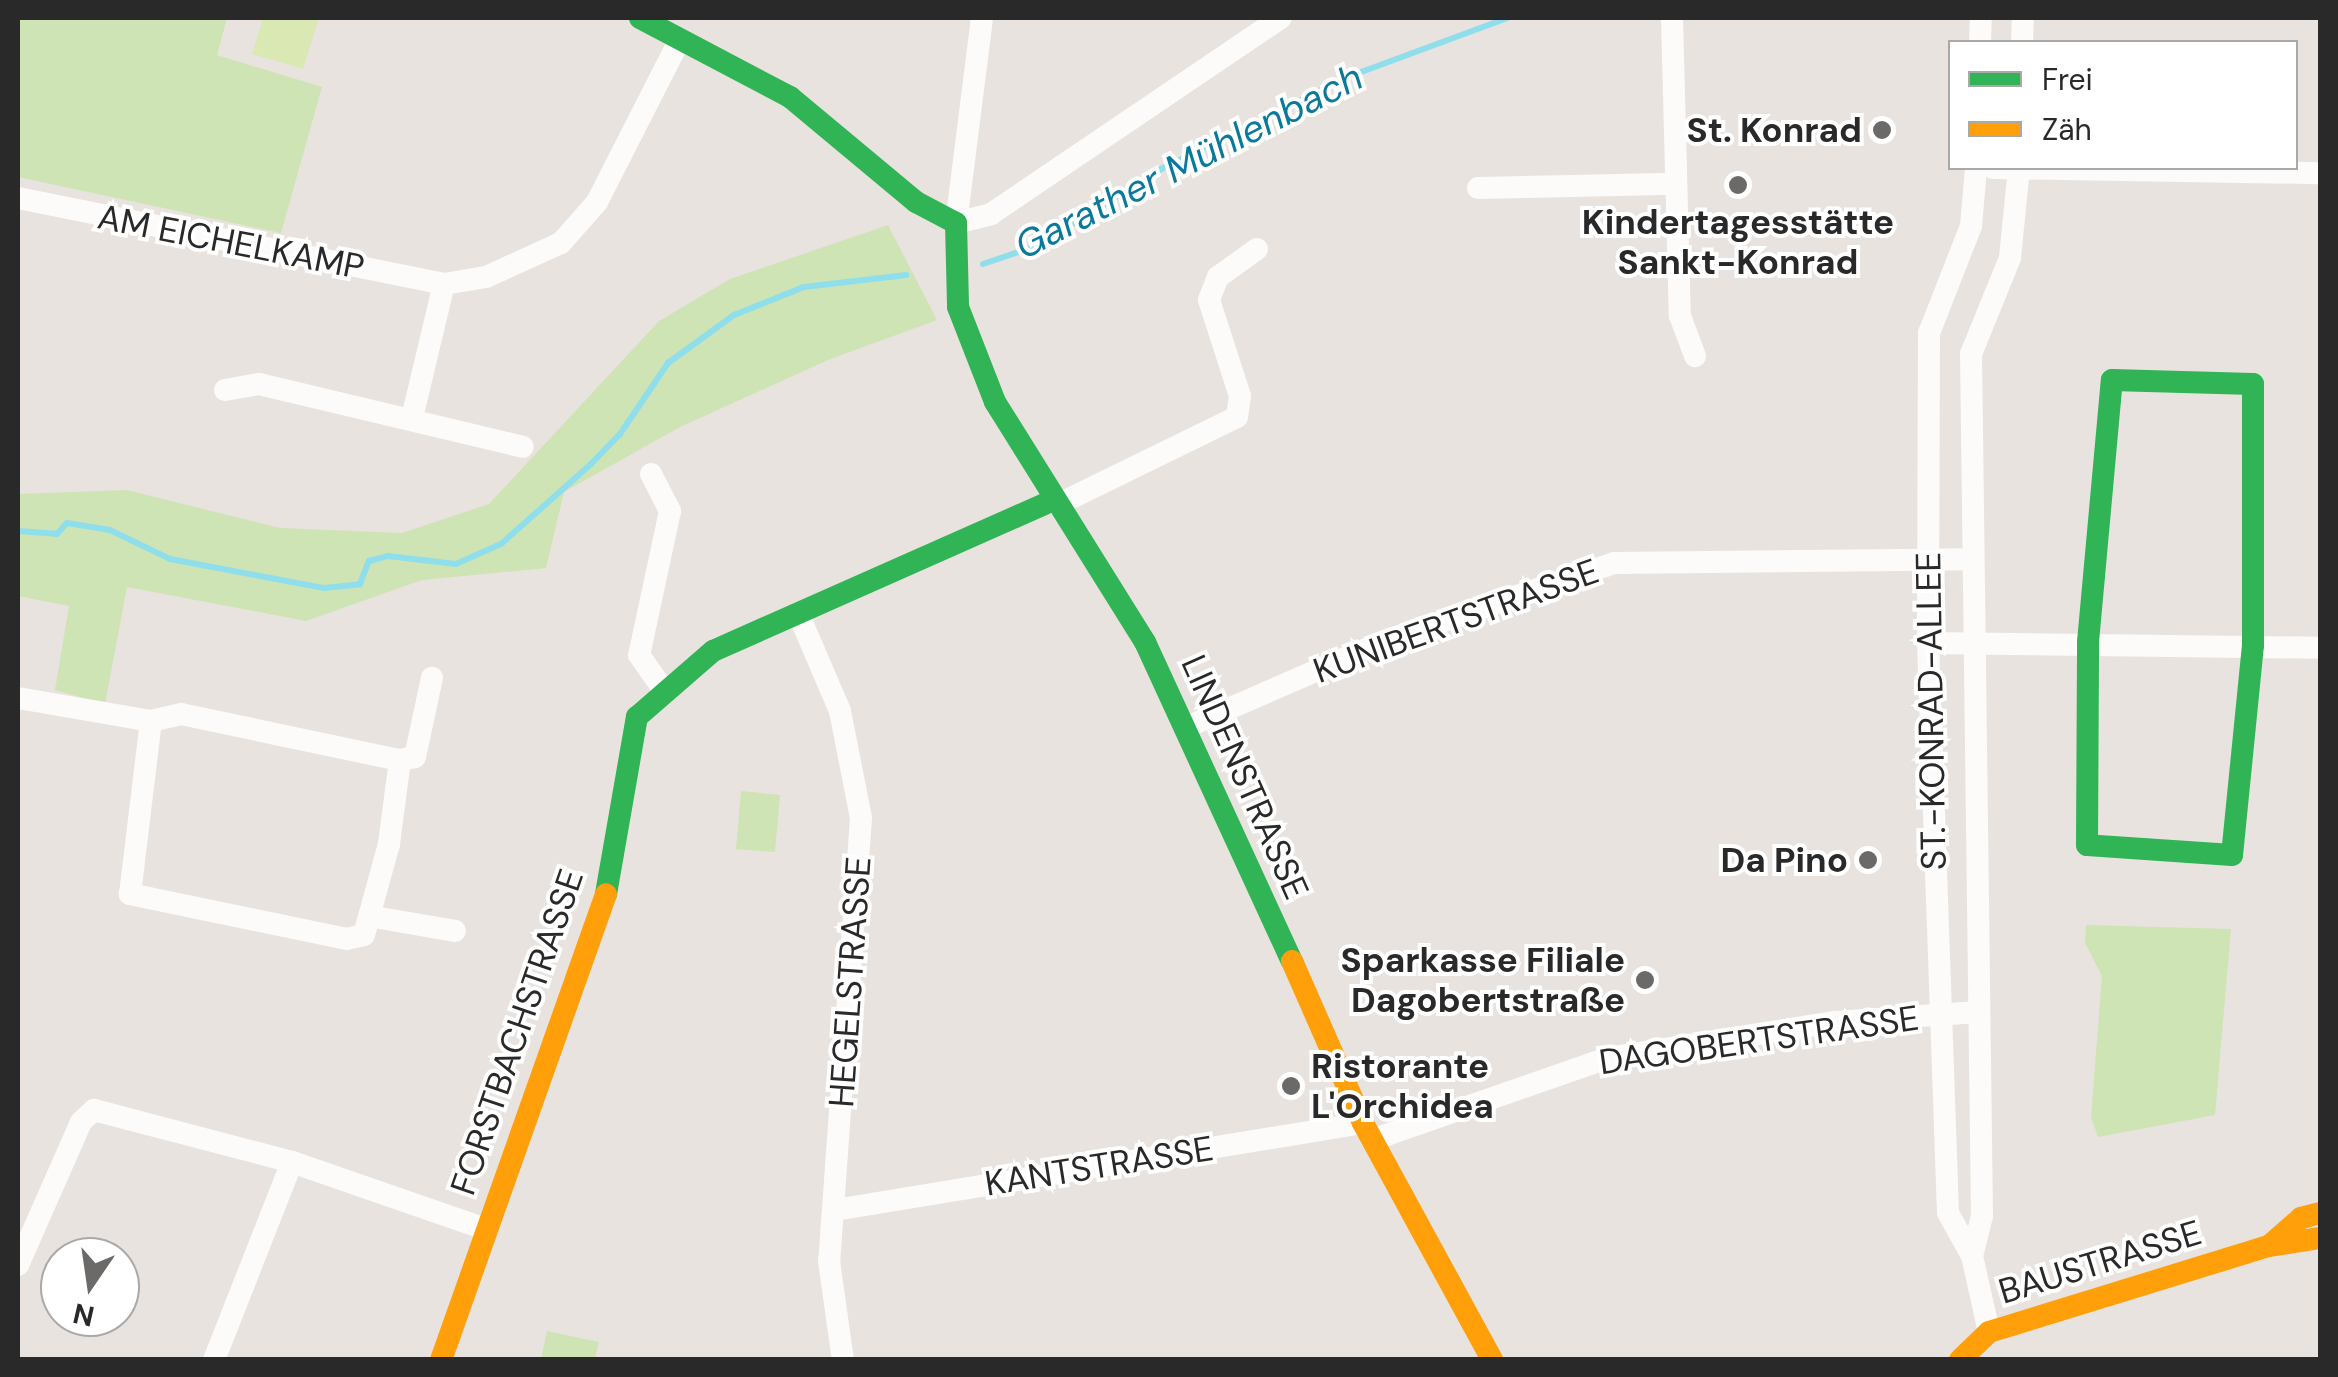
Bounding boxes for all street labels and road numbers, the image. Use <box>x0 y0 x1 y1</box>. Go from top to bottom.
street label: AM EICHELKAMP <box>94 196 368 288</box>
street label: KUNIBERTSTRASSE <box>1308 550 1604 692</box>
street label: ST.-KONRAD-ALLEE <box>1907 551 1955 871</box>
street label: LINDENSTRASSE <box>1172 649 1318 905</box>
street label: HEGELSTRASSE <box>820 855 880 1109</box>
street label: FORSTBACHSTRASSE <box>442 864 592 1200</box>
street label: DAGOBERTSTRASSE <box>1597 997 1921 1083</box>
street label: KANTSTRASSE <box>982 1127 1216 1205</box>
street label: BAUSTRASSE <box>1994 1211 2206 1313</box>

